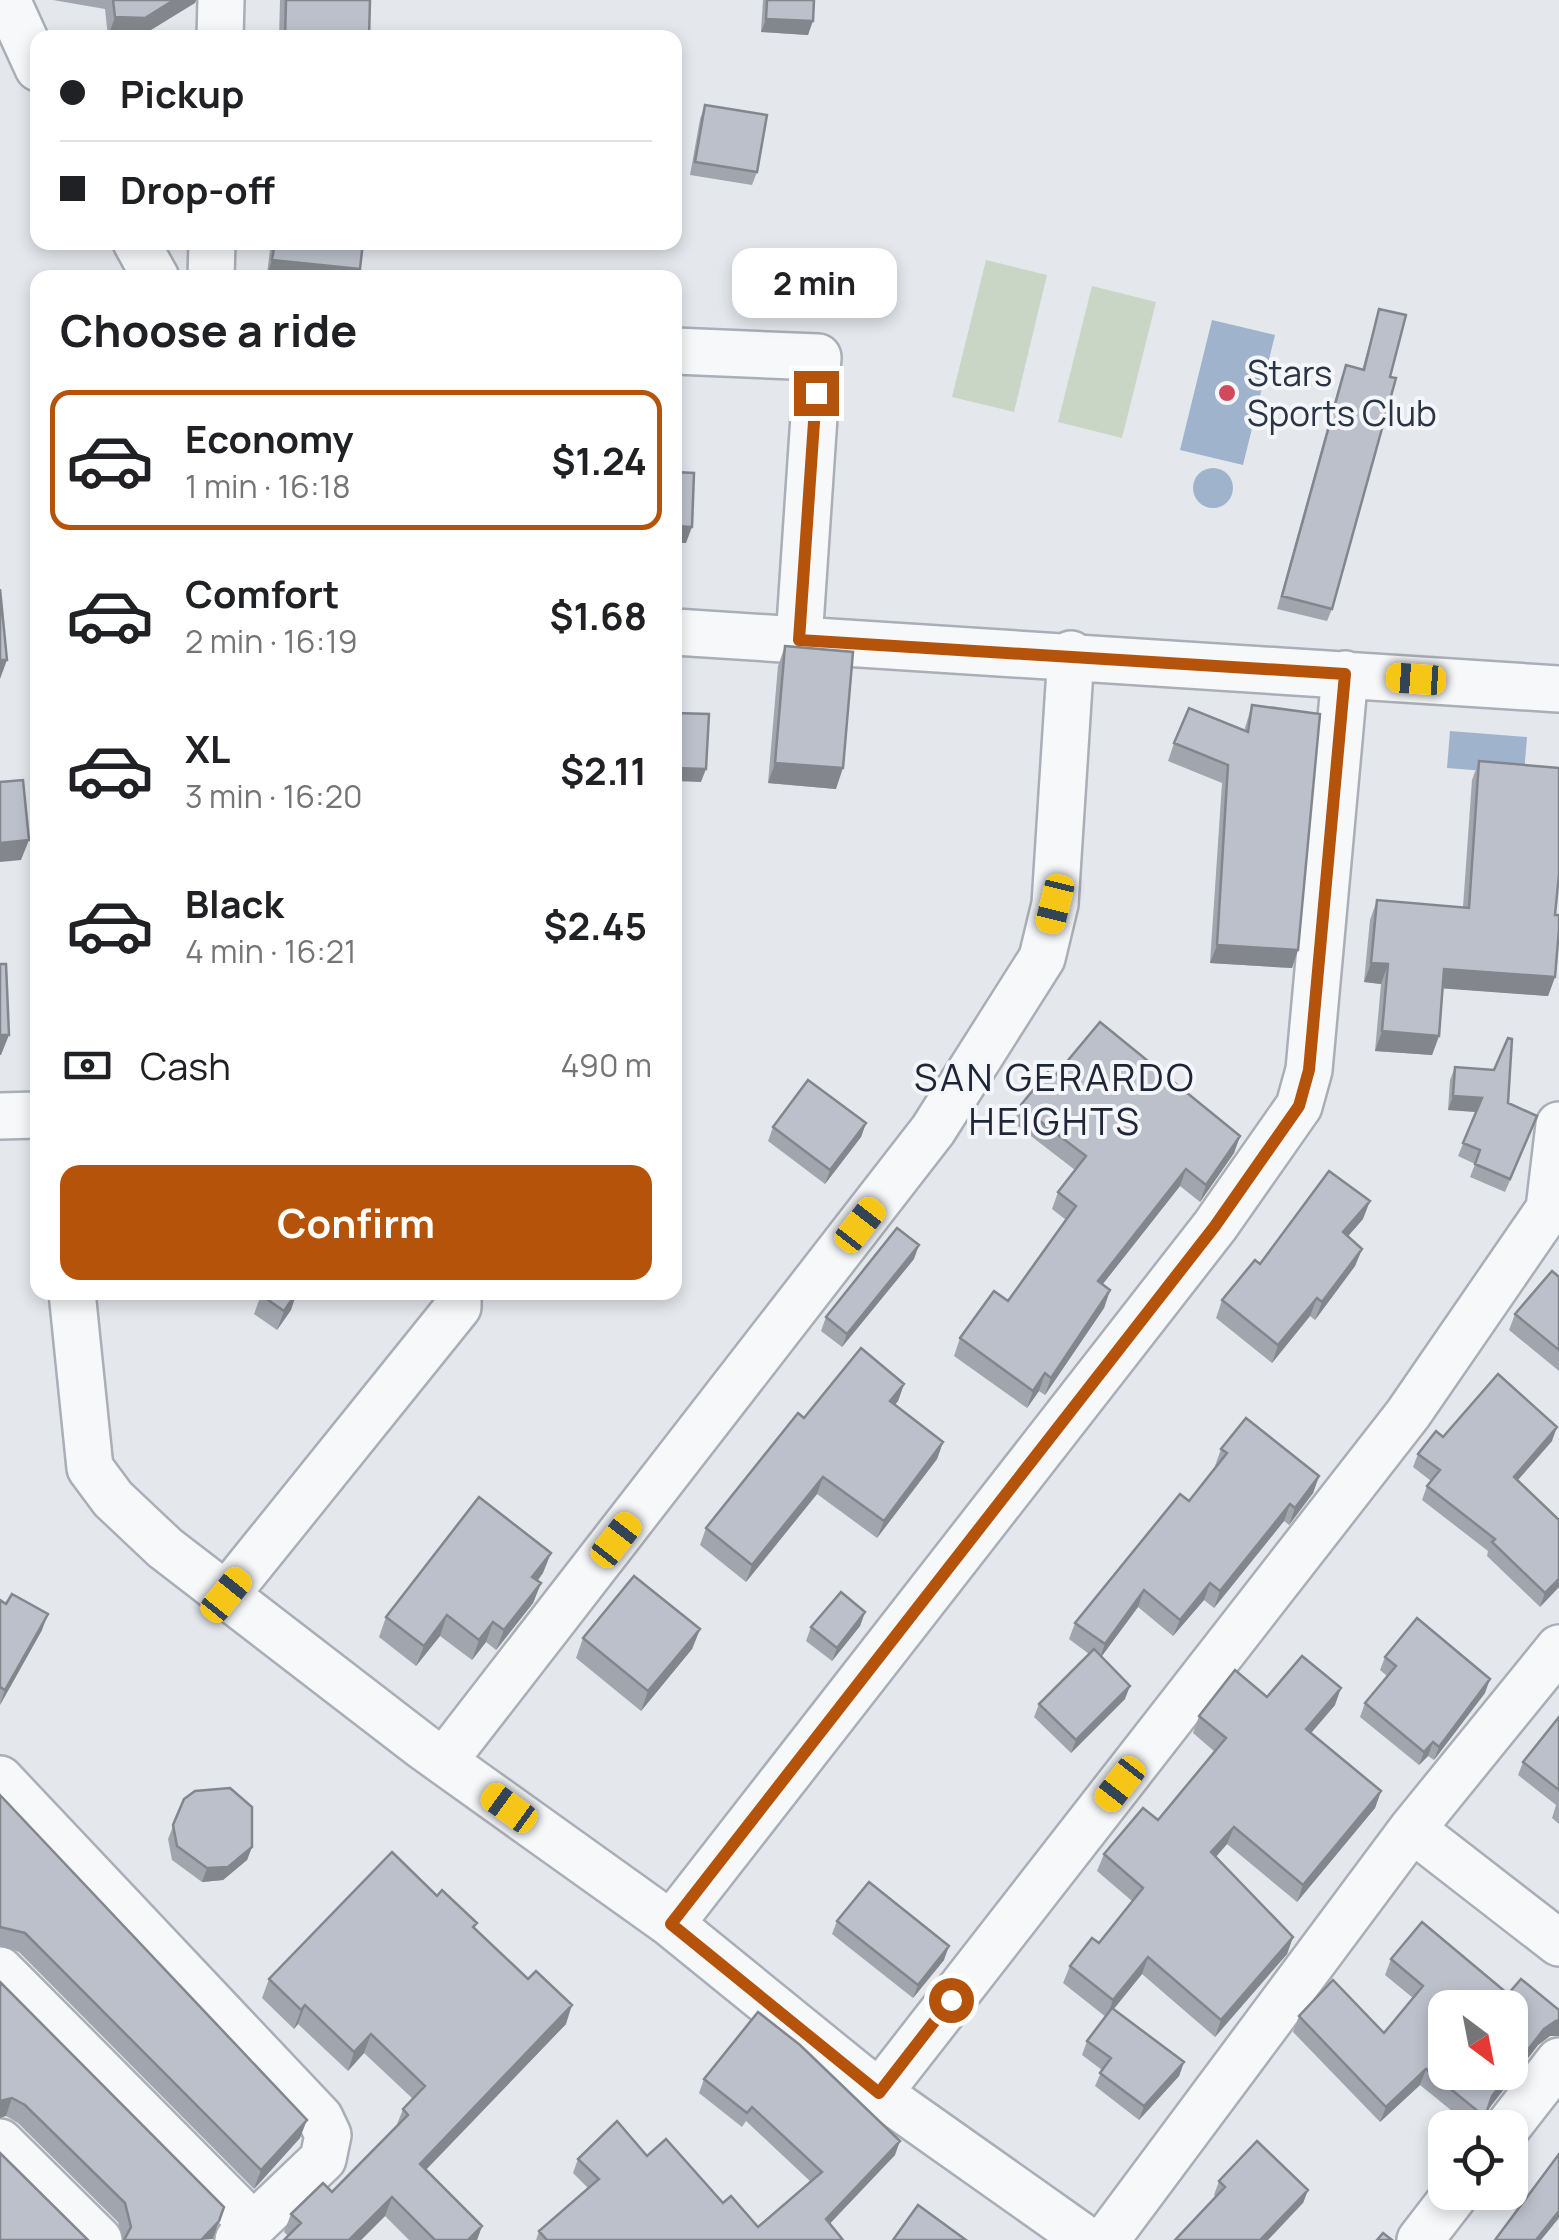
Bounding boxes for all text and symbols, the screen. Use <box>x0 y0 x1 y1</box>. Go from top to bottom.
text: Pickup <box>120 67 244 119</box>
text: Drop-off <box>120 163 275 215</box>
callout: 2 min <box>734 248 898 318</box>
text: 2 min <box>773 261 856 305</box>
text: Choose a ride <box>60 299 357 361</box>
place label: Stars Sports Club <box>1247 349 1437 437</box>
route end <box>794 371 839 416</box>
marker: Stars Sports Club <box>1216 382 1238 404</box>
text: Economy <box>185 412 354 464</box>
icon: car <box>65 415 155 505</box>
text: $1.24 <box>551 434 647 486</box>
text: 1 min · 16:18 <box>185 464 351 508</box>
text: Comfort <box>185 567 339 619</box>
icon: car <box>65 570 155 660</box>
text: $1.68 <box>550 589 647 641</box>
text: 2 min · 16:19 <box>185 619 358 663</box>
car <box>1385 662 1447 696</box>
text: XL <box>185 722 230 774</box>
icon: car <box>65 725 155 815</box>
text: $2.11 <box>560 744 647 796</box>
text: 3 min · 16:20 <box>185 774 362 818</box>
car <box>1033 871 1077 937</box>
text: Black <box>185 877 284 929</box>
icon: car <box>65 880 155 970</box>
text: $2.45 <box>544 899 647 951</box>
text: 4 min · 16:21 <box>185 929 357 973</box>
icon: cash <box>60 1038 115 1093</box>
text: Cash <box>140 1039 231 1091</box>
text: 490 m <box>561 1043 652 1087</box>
district label: SAN GERARDO HEIGHTS <box>914 1050 1196 1146</box>
button: Confirm <box>60 1165 652 1280</box>
car <box>830 1192 890 1258</box>
car <box>586 1507 646 1573</box>
car <box>195 1562 257 1628</box>
car <box>1090 1751 1150 1817</box>
car <box>476 1778 542 1838</box>
route start <box>929 1978 974 2023</box>
north arrow <box>1428 1990 1528 2090</box>
map controls <box>1428 1990 1528 2210</box>
button: locate <box>1428 2110 1528 2210</box>

